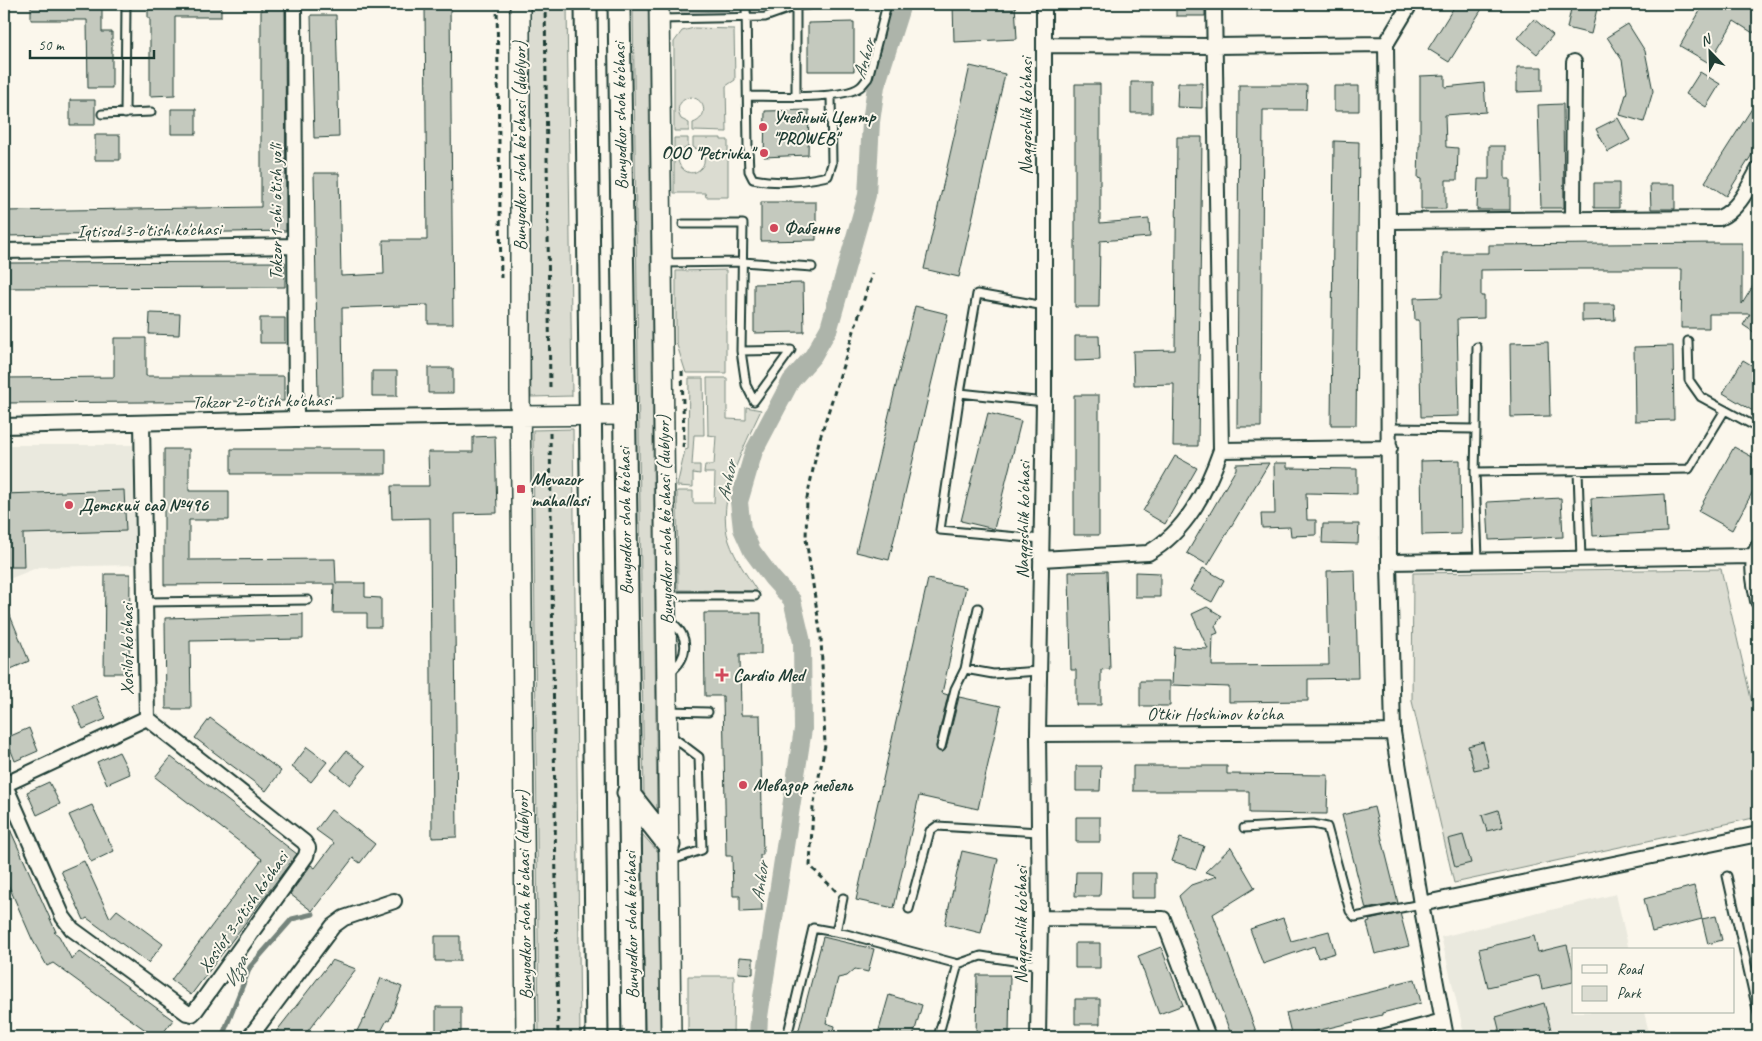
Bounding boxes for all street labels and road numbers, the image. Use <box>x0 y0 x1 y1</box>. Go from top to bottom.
street label: Bunyodkor shoh ko'chasi <box>608 39 632 190</box>
street label: Bunyodkor shoh koʻchasi (dublyor) <box>509 40 531 251</box>
street label: Naqqoshlik ko'chasi <box>1015 55 1037 175</box>
street label: Tokzor 1-chi o'tish yo'li <box>265 141 287 280</box>
street label: Iqtisod 3-o'tish ko'chasi <box>77 218 224 242</box>
street label: Tokzor 2-o'tish ko'chasi <box>192 389 335 413</box>
street label: Bunyodkor shoh koʻchasi (dublyor) <box>652 414 678 625</box>
street label: Bunyodkor shoh ko'chasi <box>613 444 637 595</box>
street label: Naqqoshlik ko'chasi <box>1011 458 1035 579</box>
street label: Xosilot ko'chasi <box>116 600 138 695</box>
street label: O'tkir Hoshimov ko'cha <box>1147 703 1284 725</box>
street label: Bunyodkor shoh koʻchasi (dublyor) <box>511 789 537 1000</box>
street label: Xosilot 3-o'tish ko'chasi <box>193 845 294 977</box>
street label: Bunyodkor shoh ko'chasi <box>619 848 643 999</box>
street label: Naqqoshlik ko'chasi <box>1010 864 1032 984</box>

